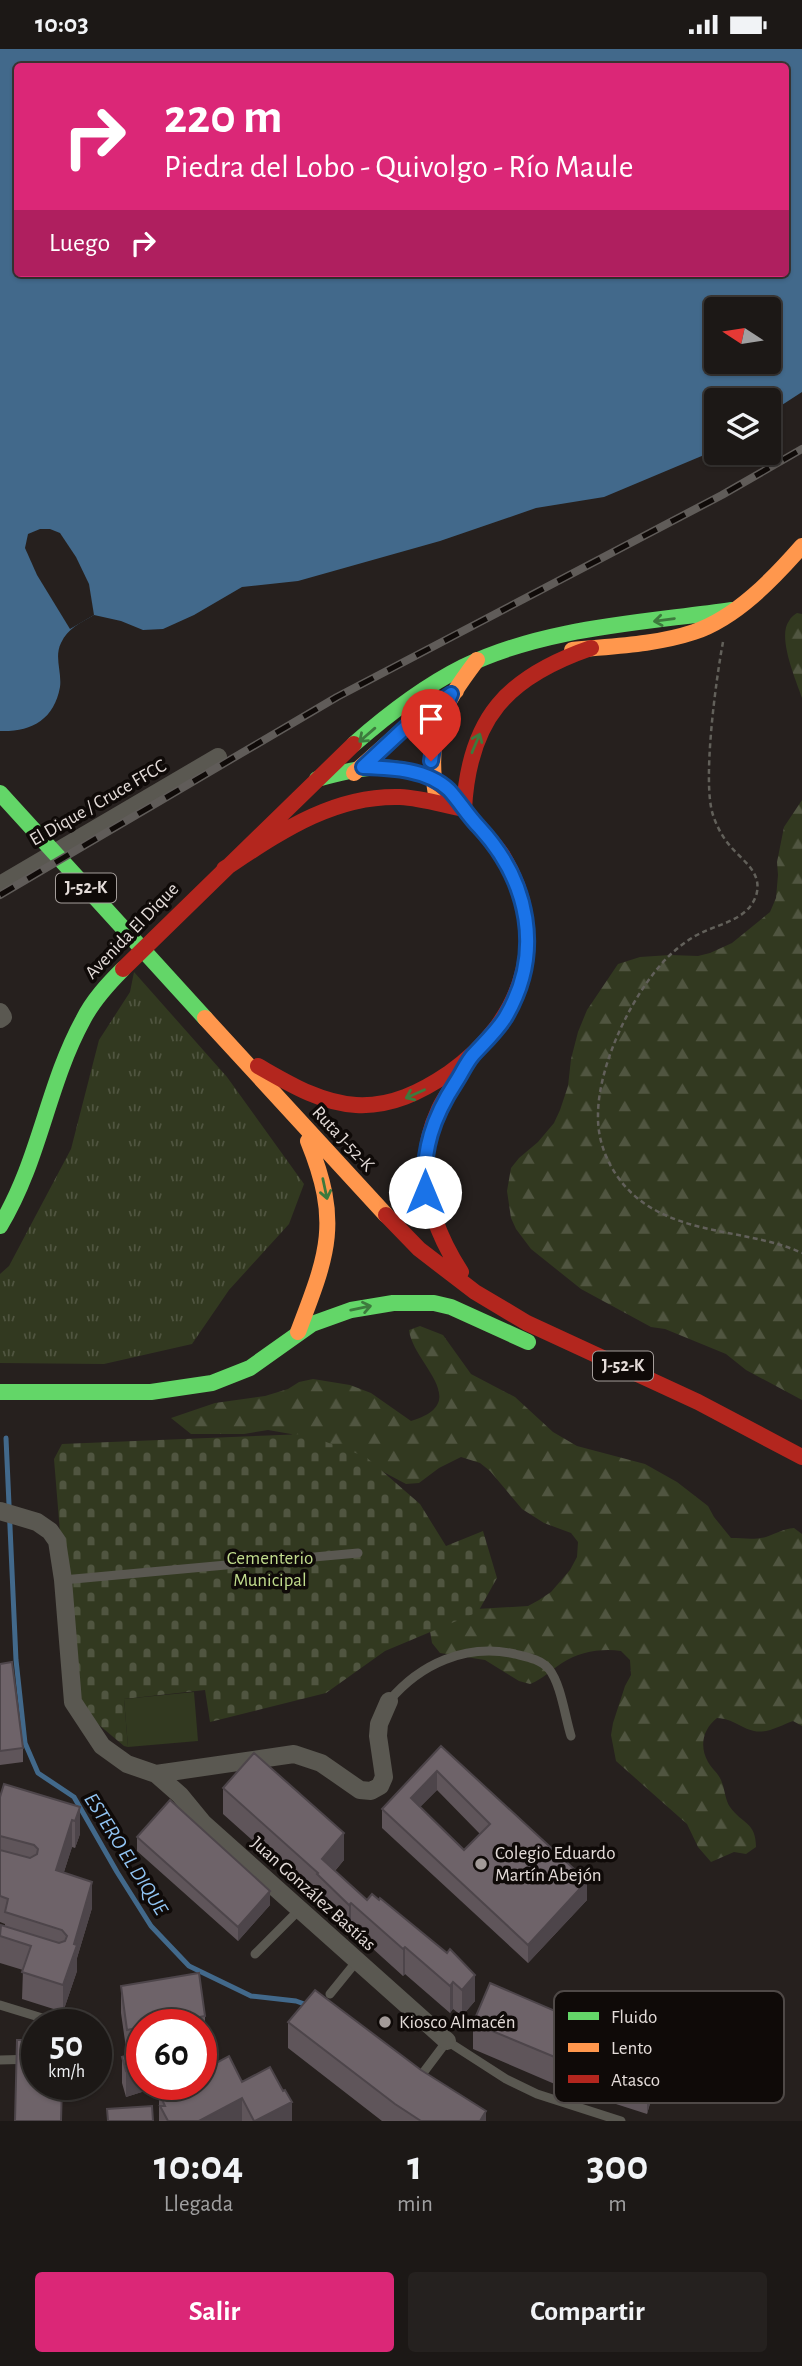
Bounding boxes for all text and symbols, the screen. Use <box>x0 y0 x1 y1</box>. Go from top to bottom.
text: 10:03 <box>35 11 89 37</box>
icon: right <box>49 91 140 182</box>
text: 220 m <box>164 93 283 142</box>
text: Piedra del Lobo - Quivolgo - Río Maule <box>164 151 633 183</box>
icon: right <box>124 224 162 262</box>
text: Luego <box>49 230 110 256</box>
north arrow <box>704 297 780 375</box>
map controls <box>704 297 781 465</box>
button: layers <box>704 388 781 465</box>
one-way arrow <box>653 614 676 627</box>
pin <box>401 689 461 761</box>
icon: arrive <box>412 700 450 738</box>
one-way arrow <box>358 727 376 743</box>
one-way arrow <box>470 733 483 754</box>
street label: El Dique / Cruce FFCC <box>26 756 170 850</box>
road number: J-52-K <box>56 873 116 903</box>
street label: Avenida El Dique <box>82 879 182 983</box>
one-way arrow <box>405 1088 426 1101</box>
street label: Ruta J-52-K <box>308 1103 378 1176</box>
position arrow <box>388 1155 462 1229</box>
one-way arrow <box>318 1177 332 1200</box>
one-way arrow <box>349 1301 372 1315</box>
road number: J-52-K <box>593 1351 653 1381</box>
park label: Cementerio Municipal <box>227 1549 313 1590</box>
water label: ESTERO EL DIQUE <box>80 1789 173 1920</box>
street label: Juan González Bastías <box>247 1833 379 1955</box>
place label: Colegio Eduardo Martín Abejón <box>495 1844 615 1885</box>
marker: Colegio Eduardo Martín Abejón <box>473 1856 489 1872</box>
legend <box>554 1991 784 2103</box>
text: Fluido <box>611 2008 657 2027</box>
speed limit sign: 60 <box>126 2009 217 2100</box>
place label: Kiosco Almacén <box>399 2013 516 2032</box>
marker: Kiosco Almacén <box>377 2014 393 2030</box>
text: 50 <box>50 2028 83 2063</box>
text: Lento <box>611 2039 652 2058</box>
text: km/h <box>48 2063 85 2081</box>
text: Atasco <box>611 2071 660 2090</box>
text: 10:04 <box>154 2145 243 2187</box>
text: 1 <box>407 2145 422 2187</box>
text: 300 <box>586 2145 648 2187</box>
text: Llegada <box>164 2193 233 2216</box>
text: min <box>397 2193 433 2216</box>
text: m <box>608 2193 627 2216</box>
button: Salir <box>35 2272 394 2352</box>
button: Compartir <box>408 2272 767 2352</box>

